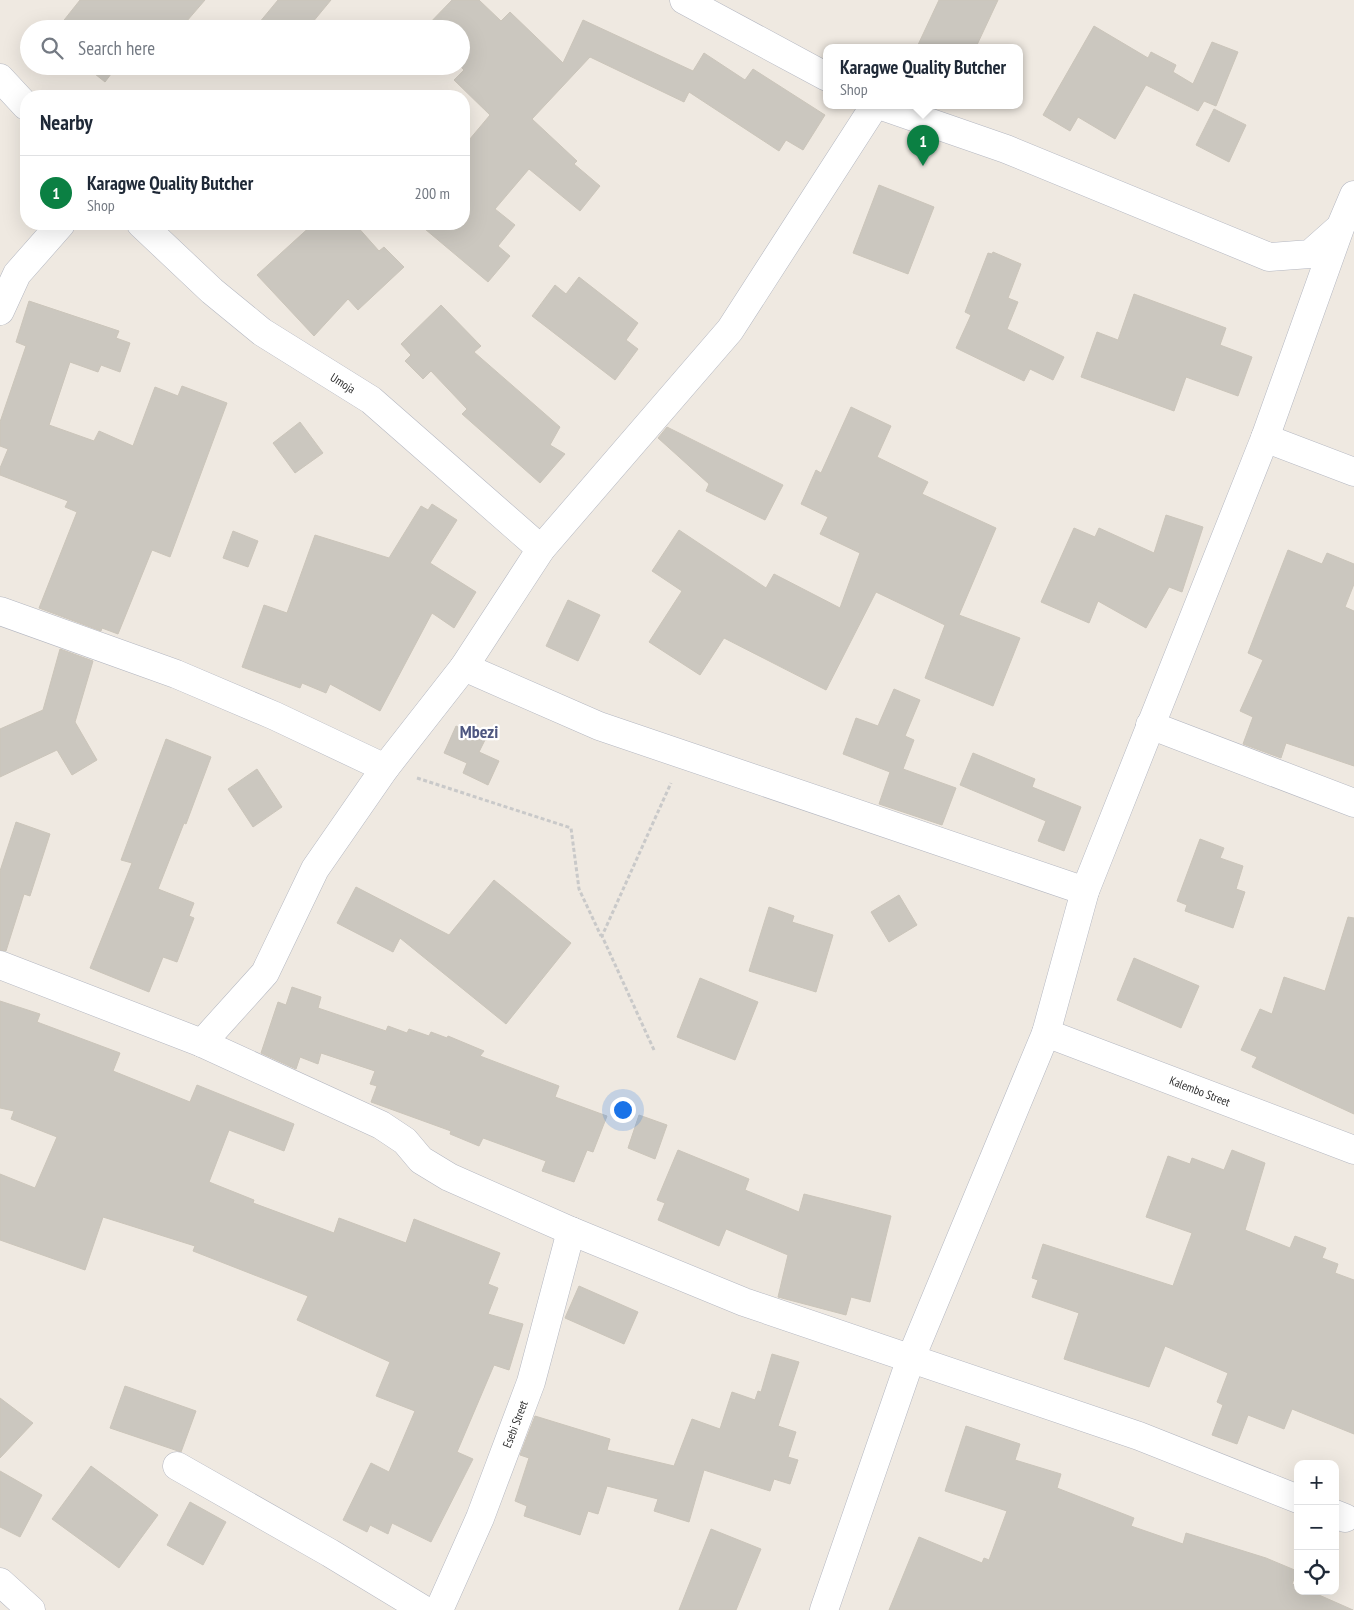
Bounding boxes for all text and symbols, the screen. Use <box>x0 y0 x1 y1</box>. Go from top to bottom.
search box <box>20 20 470 75</box>
icon: search <box>38 34 66 62</box>
text: Search here <box>78 36 155 60</box>
popup <box>823 44 1023 109</box>
text: Karagwe Quality Butcher <box>840 55 1006 79</box>
text: Shop <box>840 79 868 99</box>
text: Nearby <box>40 109 93 136</box>
pin: 1 <box>907 125 939 166</box>
text: Karagwe Quality Butcher <box>87 171 253 195</box>
text: 1 <box>52 183 60 203</box>
text: 200 m <box>415 183 450 203</box>
text: Shop <box>87 195 115 215</box>
street label: Umoja <box>328 370 358 397</box>
district label: Mbezi <box>460 720 498 743</box>
street label: Kalembo Street <box>1168 1073 1233 1110</box>
your location <box>610 1097 636 1123</box>
street label: Esebi Street <box>499 1398 531 1450</box>
map controls <box>1294 1460 1339 1595</box>
button: + <box>1294 1460 1339 1505</box>
button: − <box>1294 1505 1339 1550</box>
button: locate <box>1294 1550 1339 1595</box>

